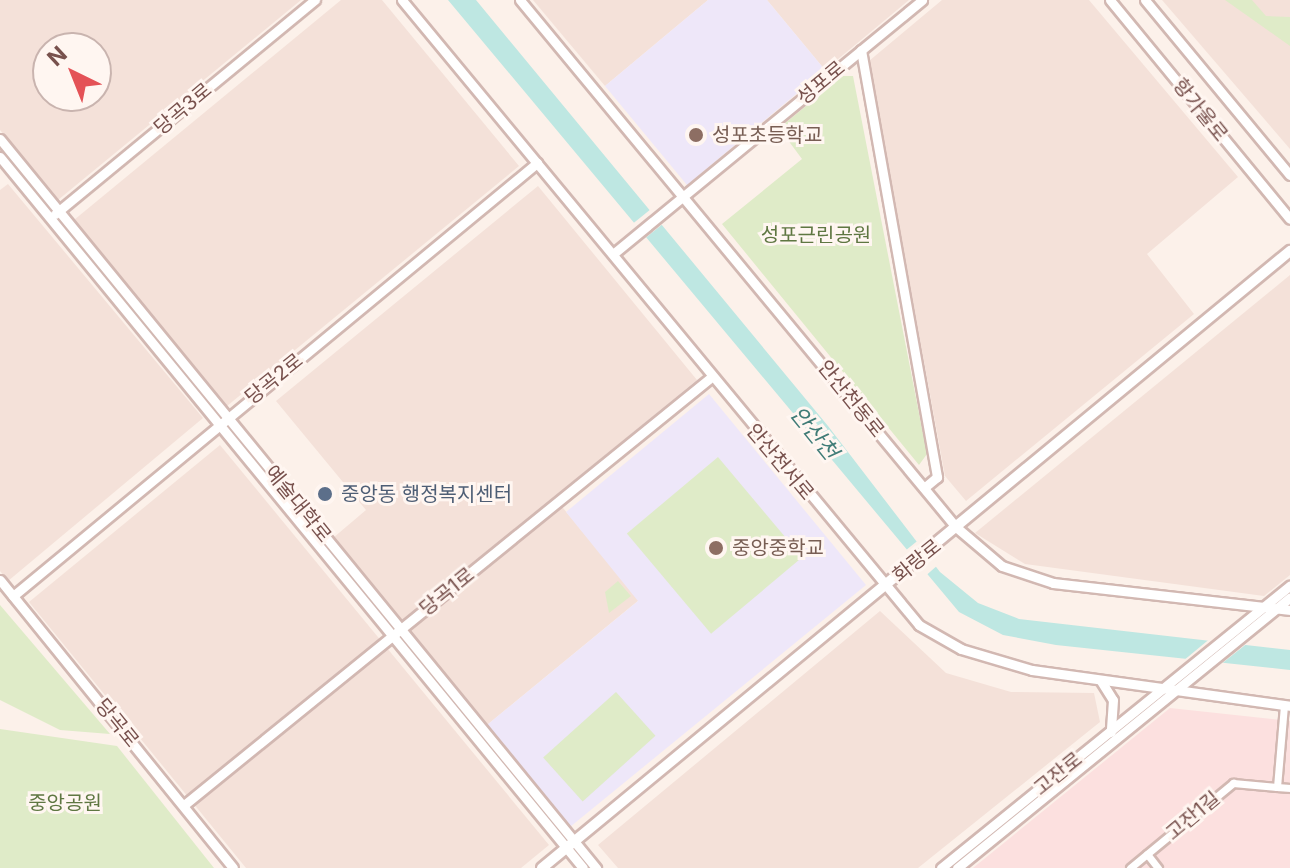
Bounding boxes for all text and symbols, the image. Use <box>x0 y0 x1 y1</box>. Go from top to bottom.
north arrow <box>32 32 112 112</box>
text: N <box>42 41 72 71</box>
street label: 성포로 <box>792 56 850 110</box>
street label: 항가울로 <box>1168 74 1232 146</box>
street label: 당곡3로 <box>149 78 217 140</box>
place label: 성포초등학교 <box>712 123 822 147</box>
marker: 성포초등학교 <box>687 126 705 144</box>
park label: 성포근린공원 <box>761 223 871 247</box>
street label: 당곡2로 <box>240 348 308 410</box>
street label: 안산천동로 <box>813 356 889 442</box>
water label: 안산천 <box>785 401 843 465</box>
street label: 안산천서로 <box>741 419 819 505</box>
street label: 예술대학로 <box>260 461 336 547</box>
place label: 중앙동 행정복지센터 <box>341 482 512 506</box>
marker: 중앙동 행정복지센터 <box>316 485 334 503</box>
street label: 화랑로 <box>888 534 946 588</box>
place label: 중앙중학교 <box>732 536 824 560</box>
marker: 중앙중학교 <box>707 539 725 557</box>
street label: 당곡1로 <box>415 563 479 621</box>
street label: 당곡로 <box>90 694 144 752</box>
street label: 고잔로 <box>1029 747 1087 801</box>
street label: 고잔1길 <box>1161 786 1225 846</box>
park label: 중앙공원 <box>28 791 102 815</box>

